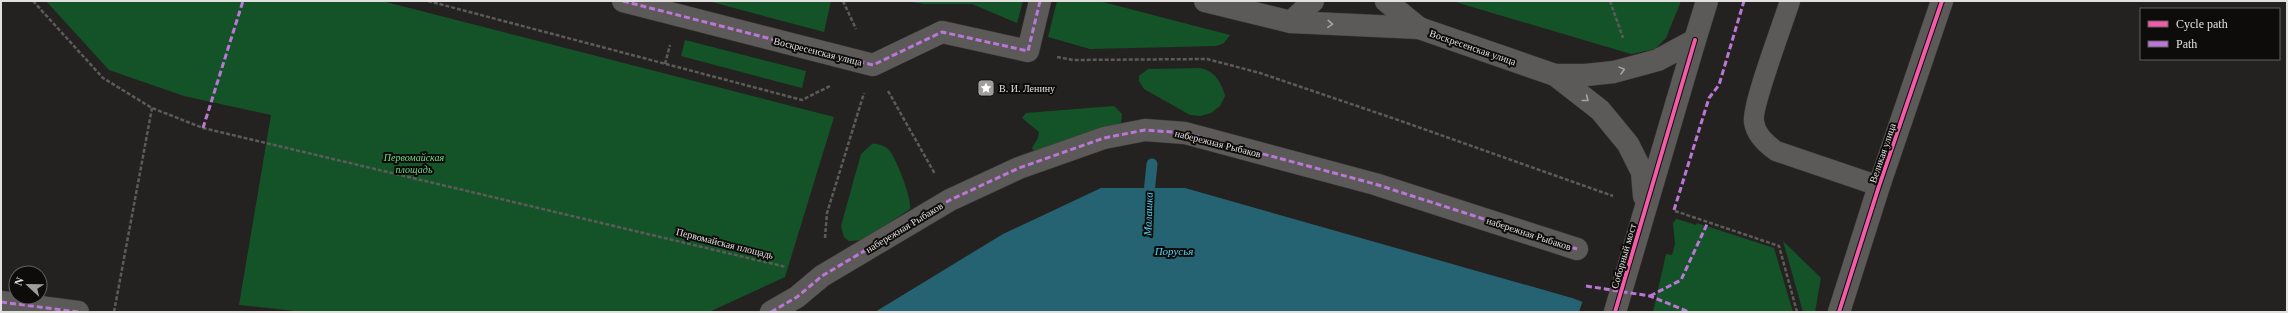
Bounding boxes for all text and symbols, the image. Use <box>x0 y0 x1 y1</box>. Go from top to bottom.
legend <box>2140 8 2280 60</box>
text: Cycle path <box>2176 17 2228 31</box>
one-way arrow <box>1327 19 1333 28</box>
street label: Воскресенская улица <box>1428 28 1518 68</box>
street label: Воскресенская улица <box>773 35 864 68</box>
text: Path <box>2176 37 2197 51</box>
one-way arrow <box>1618 66 1625 75</box>
place icon: В. И. Ленину <box>976 78 996 98</box>
place label: В. И. Ленину <box>999 83 1055 94</box>
one-way arrow <box>1581 94 1588 101</box>
street label: Великая улица <box>1867 121 1898 184</box>
street label: набережная Рыбаков <box>1174 127 1262 160</box>
park label: Первомайская площадь <box>383 152 445 175</box>
water label: Малашка <box>1141 192 1155 237</box>
street label: набережная Рыбаков <box>864 200 945 255</box>
street label: набережная Рыбаков <box>1485 215 1573 252</box>
street label: Соборный мост <box>1609 222 1638 290</box>
street label: Первомайская площадь <box>675 226 775 261</box>
water label: Порусья <box>1154 245 1193 257</box>
north arrow <box>8 265 48 305</box>
text: N <box>12 275 26 287</box>

